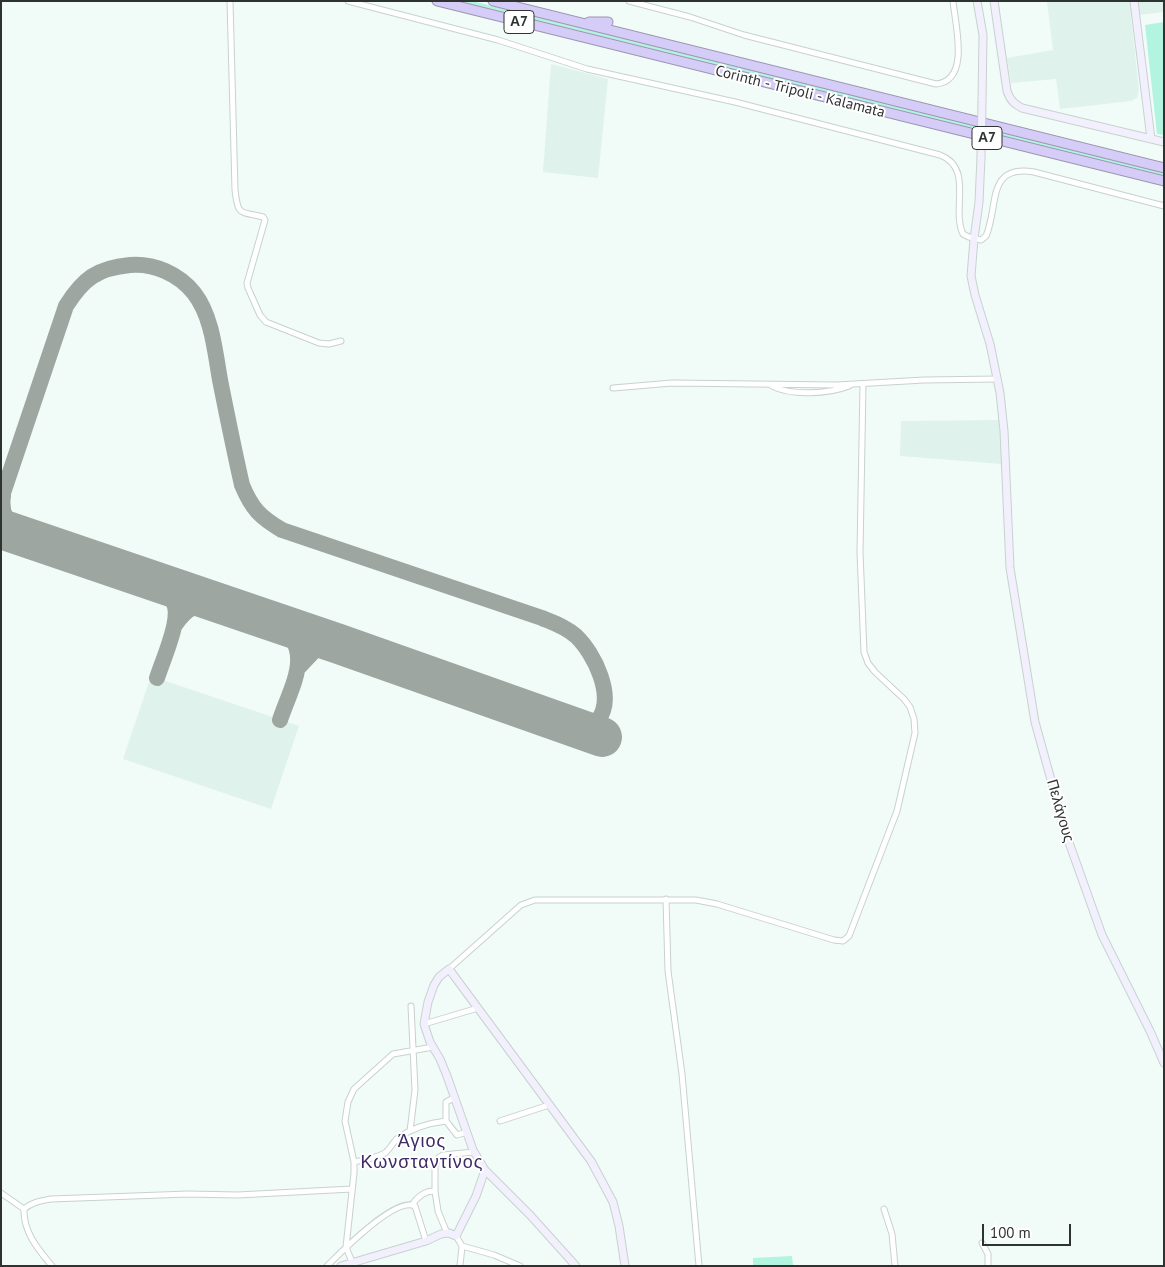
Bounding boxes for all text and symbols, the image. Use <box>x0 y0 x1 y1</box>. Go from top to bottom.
road number: Α7 <box>504 11 534 34</box>
street label: Corinth - Tripoli - Kalamata <box>713 62 887 122</box>
road number: Α7 <box>972 126 1002 150</box>
street label: Πελάγους <box>1042 777 1078 845</box>
district label: Άγιος Κωνσταντίνος <box>359 1131 485 1174</box>
scale bar <box>985 1214 1074 1246</box>
text: 100 m <box>990 1223 1031 1242</box>

